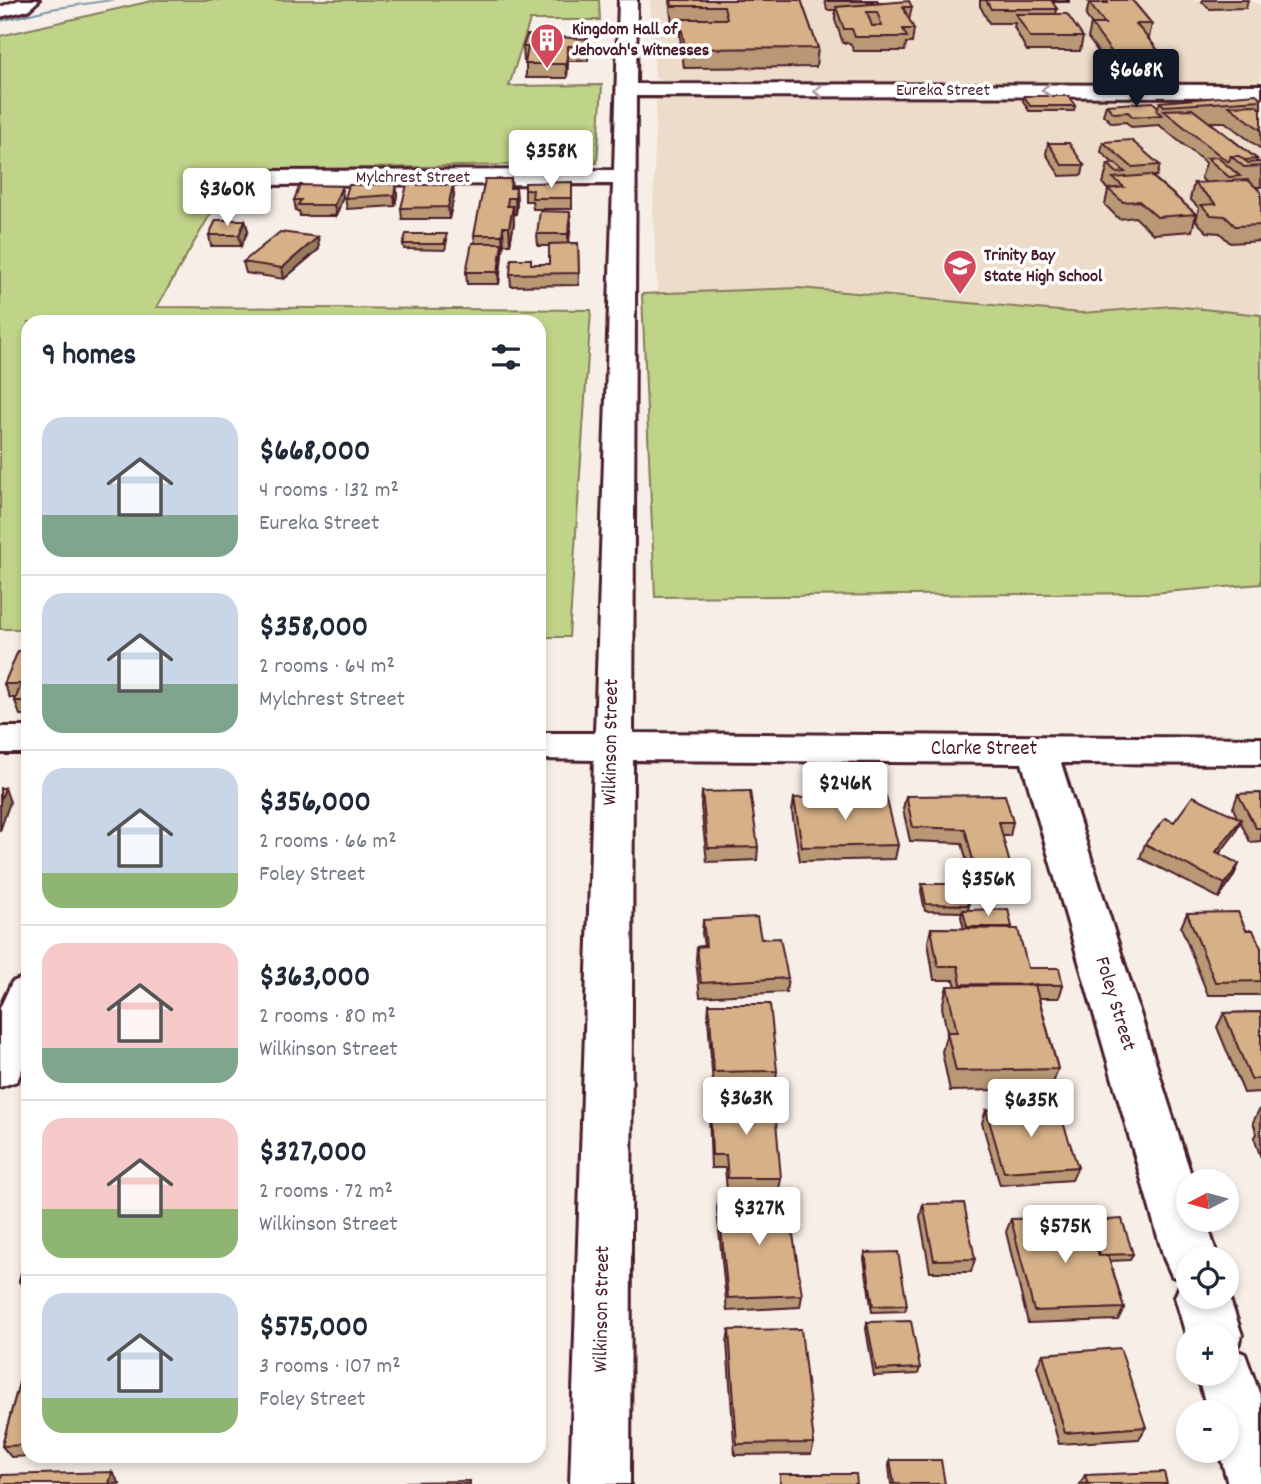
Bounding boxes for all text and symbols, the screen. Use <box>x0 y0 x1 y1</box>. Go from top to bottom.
place label: Kingdom Hall of Jehovah's Witnesses <box>572 18 710 64</box>
building icon: Kingdom Hall of Jehovah's Witnesses <box>528 21 566 70</box>
pin: $668K <box>1087 50 1185 109</box>
text: $668K <box>1109 55 1163 88</box>
street label: Eureka Street <box>896 79 990 104</box>
one-way arrow <box>1040 82 1051 97</box>
one-way arrow <box>813 83 823 99</box>
pin: $358K <box>502 130 600 190</box>
text: $358K <box>525 136 577 169</box>
street label: Mylchrest Street <box>356 166 470 191</box>
pin: $360K <box>178 168 276 228</box>
text: $360K <box>199 174 255 207</box>
place label: Trinity Bay State High School <box>984 244 1103 290</box>
school or university icon: Trinity Bay State High School <box>941 247 979 296</box>
text: 9 homes <box>42 336 136 379</box>
icon: filters <box>487 338 525 376</box>
text: $668,000 <box>259 432 370 475</box>
icon: home <box>98 445 182 529</box>
text: 4 rooms · 132 m² <box>259 475 399 508</box>
text: Eureka Street <box>259 508 379 541</box>
text: $358,000 <box>259 608 368 651</box>
icon: home <box>98 621 182 705</box>
text: 2 rooms · 64 m² <box>259 651 395 684</box>
street label: Wilkinson Street <box>596 678 628 806</box>
text: Mylchrest Street <box>259 684 405 717</box>
street label: Clarke Street <box>931 735 1038 765</box>
pin: $246K <box>796 762 894 822</box>
text: $246K <box>818 768 872 801</box>
text: $356,000 <box>259 783 371 826</box>
icon: home <box>98 796 182 880</box>
text: 2 rooms · 66 m² <box>259 826 397 859</box>
pin: $356K <box>939 858 1037 918</box>
text: Foley Street <box>259 859 366 892</box>
text: $356K <box>961 864 1015 897</box>
street label: Foley Street <box>1085 953 1143 1055</box>
text: $363,000 <box>259 958 370 1001</box>
icon: home <box>98 971 182 1055</box>
text: 2 rooms · 80 m² <box>259 1001 396 1034</box>
text: Wilkinson Street <box>259 1034 398 1067</box>
pin: $363K <box>697 1078 795 1137</box>
pin: $635K <box>982 1080 1080 1139</box>
text: $363K <box>719 1083 773 1116</box>
text: $635K <box>1004 1085 1058 1118</box>
text: $327,000 <box>259 1133 367 1176</box>
icon: home <box>98 1146 182 1230</box>
north arrow <box>1176 1169 1239 1232</box>
map controls <box>1176 1169 1239 1463</box>
text: 2 rooms · 72 m² <box>259 1176 393 1209</box>
pin: $327K <box>710 1188 808 1247</box>
text: $327K <box>733 1193 785 1226</box>
pin: $575K <box>1016 1206 1114 1265</box>
text: Wilkinson Street <box>259 1209 398 1242</box>
text: $575K <box>1039 1211 1091 1244</box>
street label: Wilkinson Street <box>587 1245 619 1373</box>
button: locate <box>1176 1246 1239 1309</box>
text: $575,000 <box>259 1308 368 1351</box>
icon: home <box>98 1321 182 1405</box>
button: + <box>1176 1323 1239 1386</box>
text: 3 rooms · 107 m² <box>259 1351 401 1384</box>
text: Foley Street <box>259 1384 366 1417</box>
button: − <box>1176 1400 1239 1463</box>

